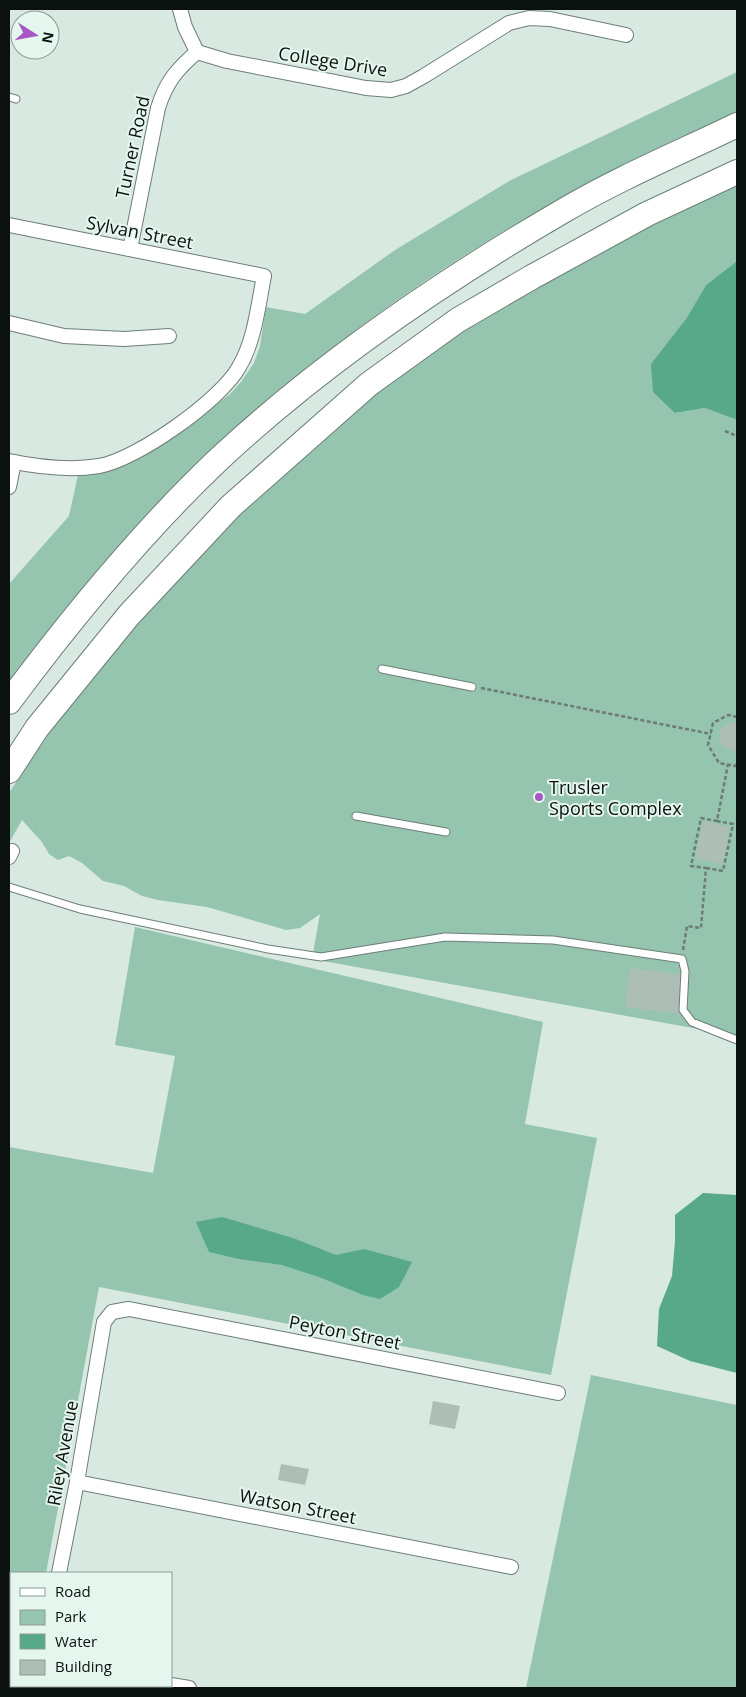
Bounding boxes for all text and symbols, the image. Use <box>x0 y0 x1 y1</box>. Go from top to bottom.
north arrow <box>10 10 60 60</box>
text: N <box>38 30 59 45</box>
street label: College Drive <box>277 41 389 81</box>
street label: Turner Road <box>109 93 155 201</box>
street label: Sylvan Street <box>84 210 196 254</box>
place label: Trusler Sports Complex <box>549 775 682 820</box>
marker: Trusler Sports Complex <box>533 791 545 803</box>
street label: Peyton Street <box>287 1309 403 1355</box>
street label: Riley Avenue <box>41 1398 83 1508</box>
street label: Watson Street <box>238 1483 358 1529</box>
legend <box>10 1572 172 1687</box>
text: Road <box>55 1581 91 1601</box>
text: Park <box>55 1606 86 1626</box>
text: Water <box>55 1631 97 1651</box>
text: Building <box>55 1656 112 1676</box>

